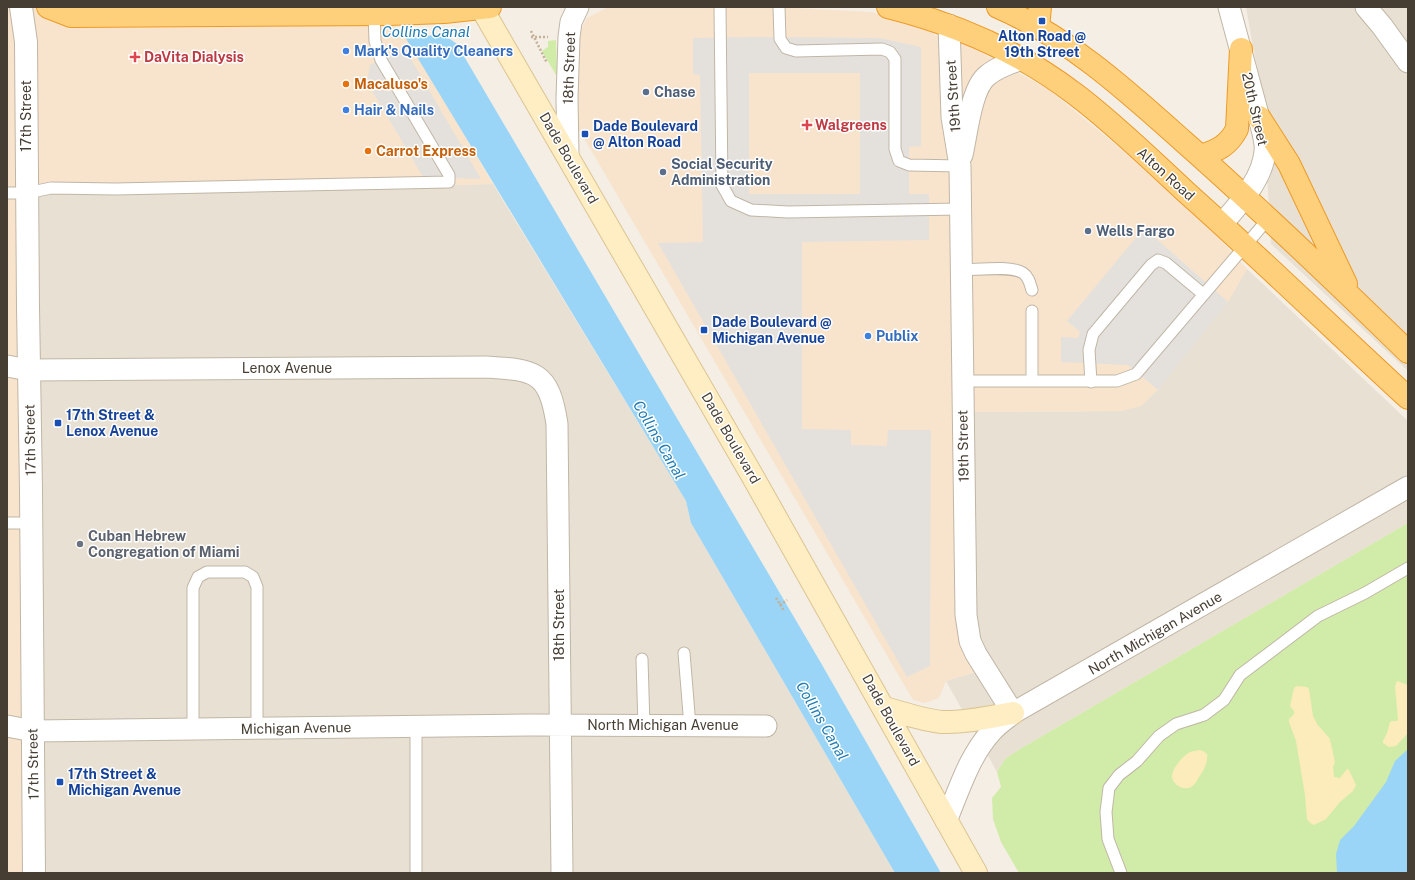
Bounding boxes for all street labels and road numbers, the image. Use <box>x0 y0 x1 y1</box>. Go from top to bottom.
street label: 18th Street <box>560 31 578 105</box>
street label: 19th Street <box>942 59 964 133</box>
street label: 20th Street <box>1239 71 1271 147</box>
street label: 17th Street <box>18 80 34 152</box>
street label: Dade Boulevard <box>536 110 602 206</box>
street label: Alton Road <box>1134 144 1198 204</box>
street label: Lenox Avenue <box>242 360 332 376</box>
street label: Dade Boulevard <box>698 390 764 486</box>
street label: 17th Street <box>21 404 39 476</box>
street label: 19th Street <box>954 410 972 482</box>
street label: North Michigan Avenue <box>1086 588 1225 678</box>
street label: 18th Street <box>551 589 567 661</box>
street label: Dade Boulevard <box>859 671 923 769</box>
street label: North Michigan Avenue <box>587 717 739 733</box>
street label: Michigan Avenue <box>241 719 352 737</box>
street label: 17th Street <box>24 728 42 800</box>

